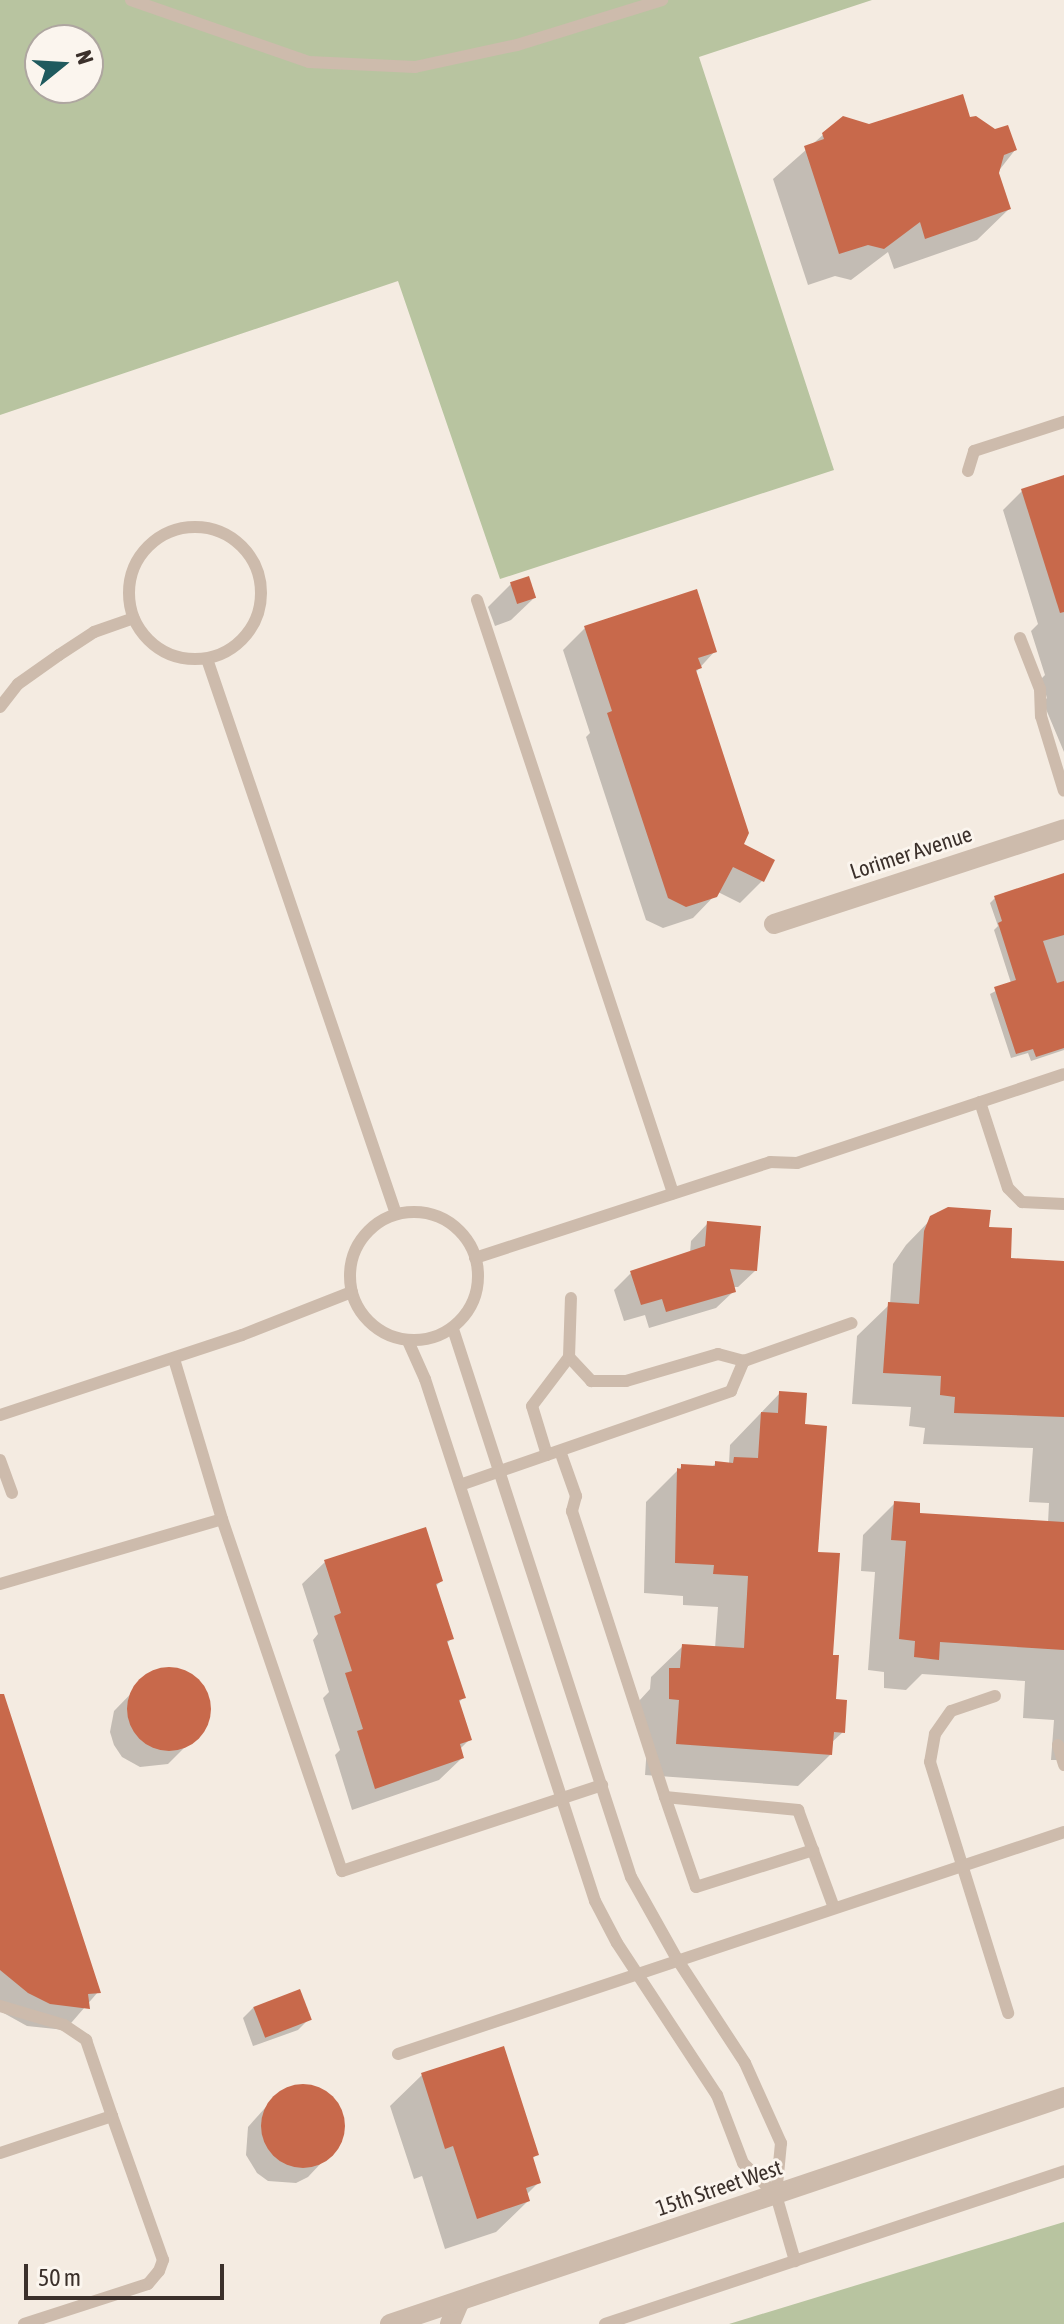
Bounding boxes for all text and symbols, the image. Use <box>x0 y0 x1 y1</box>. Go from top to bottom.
north arrow <box>24 24 104 104</box>
text: N <box>71 47 99 67</box>
street label: Lorimer Avenue <box>847 821 975 885</box>
street label: 15th Street West <box>653 2154 785 2222</box>
scale bar <box>28 2248 228 2298</box>
text: 50 m <box>38 2264 81 2291</box>

